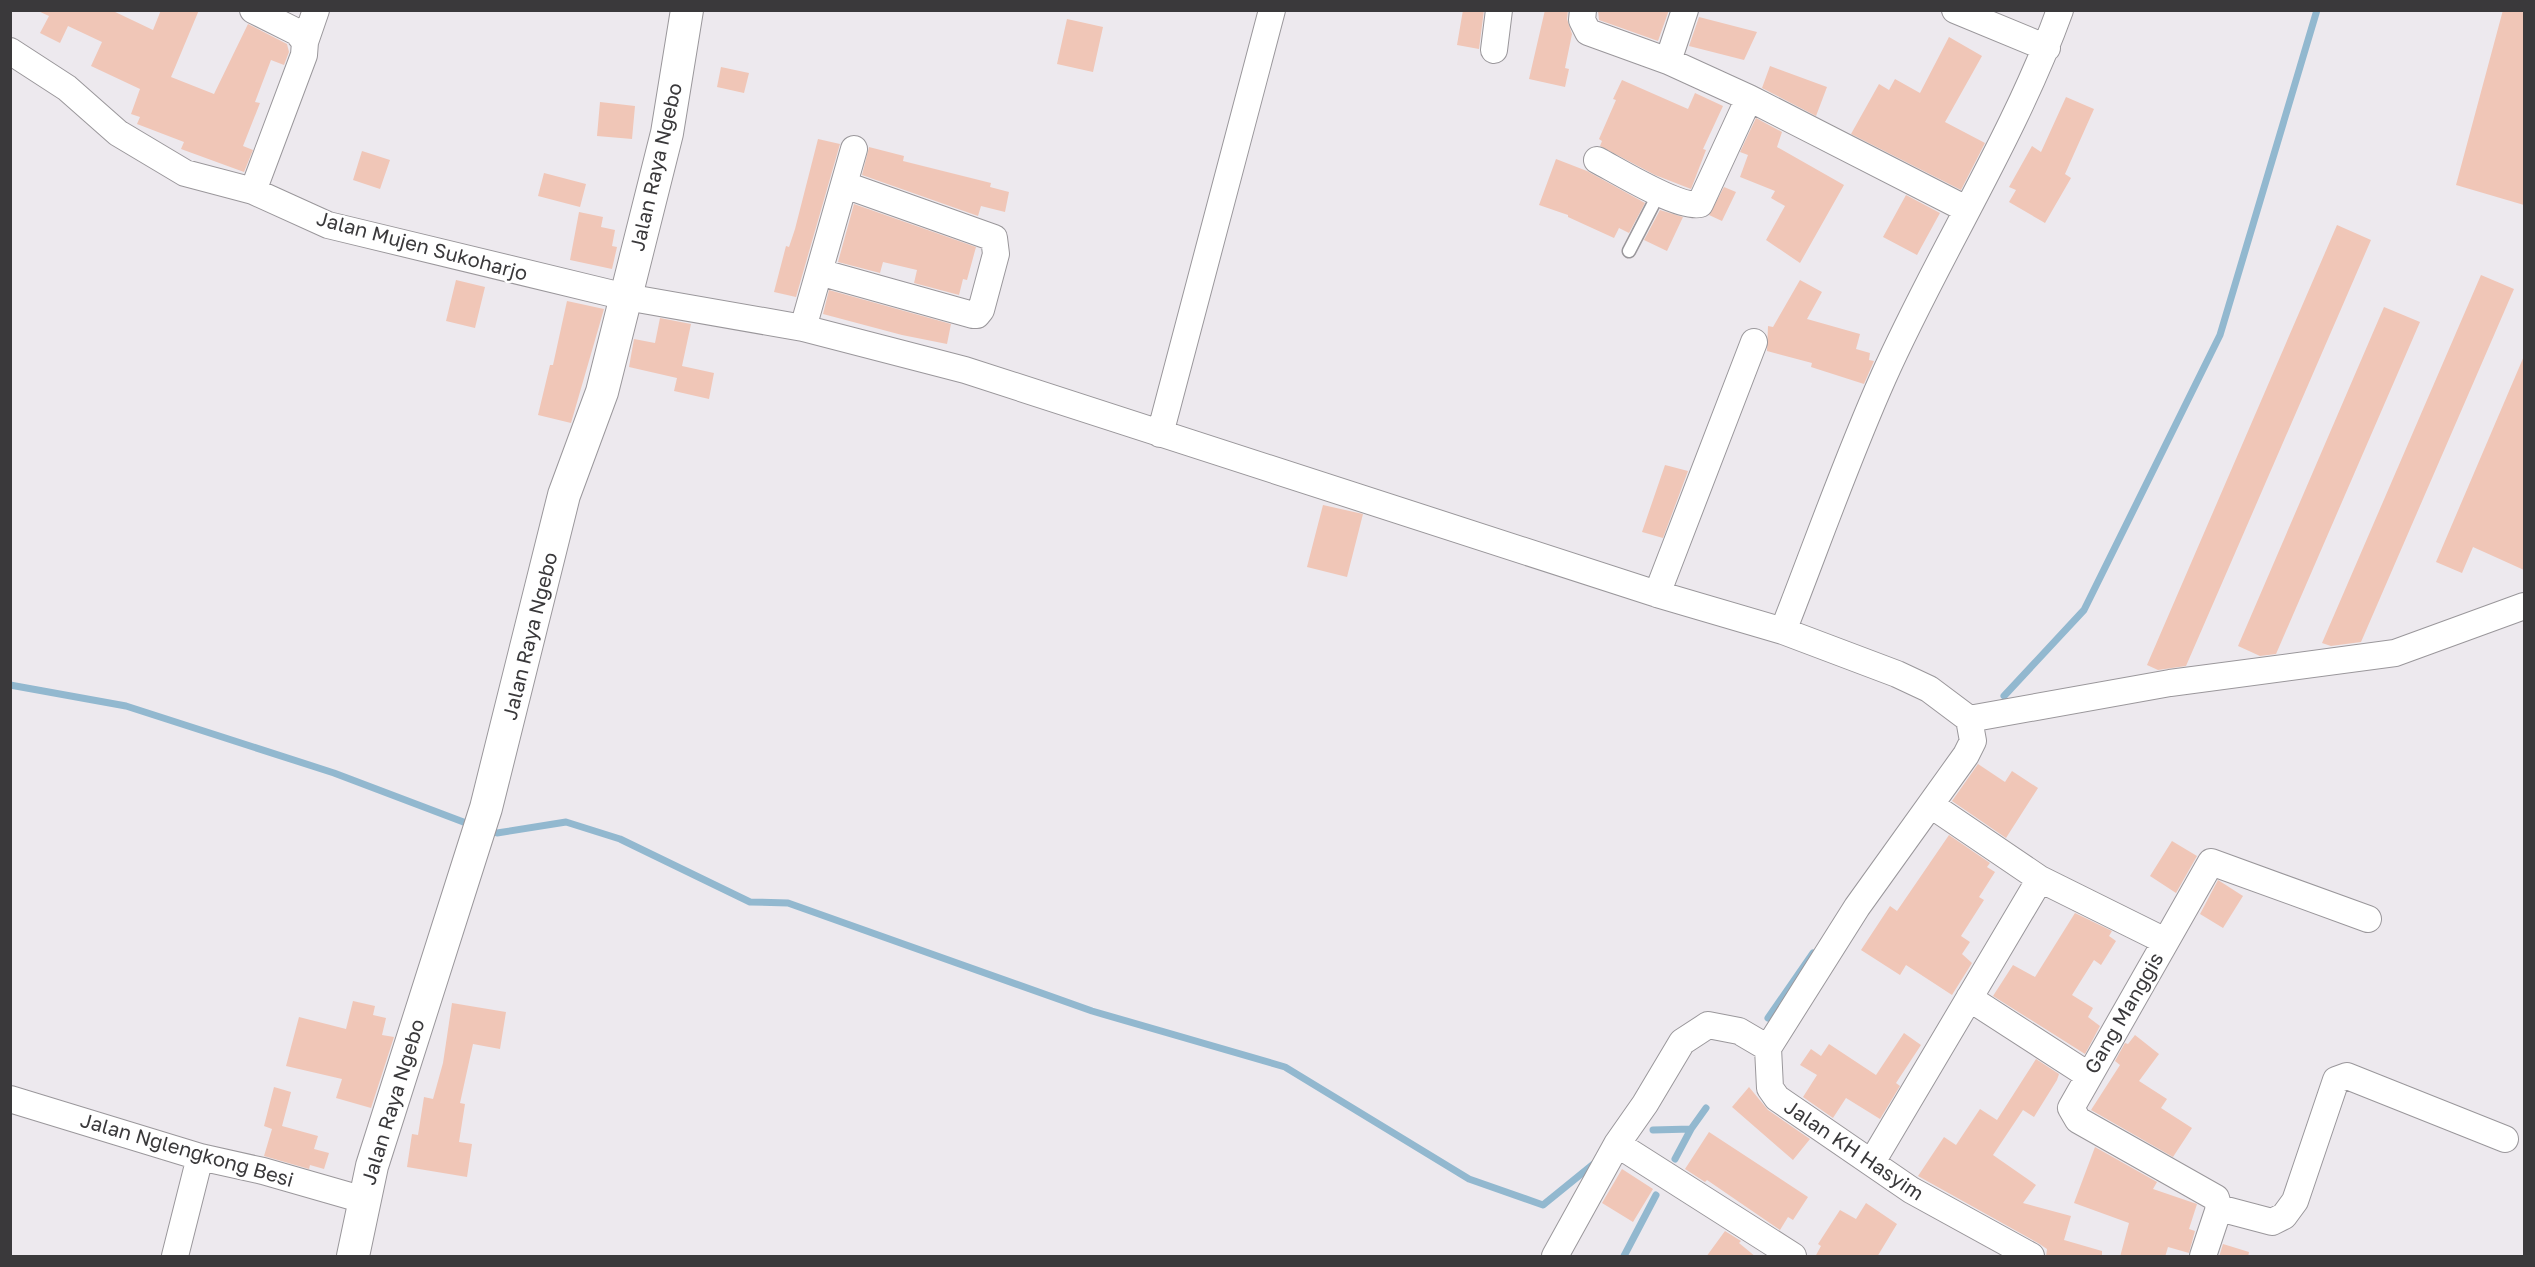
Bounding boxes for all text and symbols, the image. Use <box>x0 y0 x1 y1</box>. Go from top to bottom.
street label: Jalan Raya Ngebo <box>624 80 686 253</box>
street label: Jalan Mujen Sukoharjo <box>314 205 530 285</box>
street label: Jalan Raya Ngebo <box>497 549 561 722</box>
street label: Gang Manggis <box>2079 947 2168 1078</box>
street label: Jalan Raya Ngebo <box>355 1016 429 1187</box>
street label: Jalan KH Hasyim <box>1780 1094 1929 1205</box>
street label: Jalan Nglengkong Besi <box>78 1107 297 1191</box>

